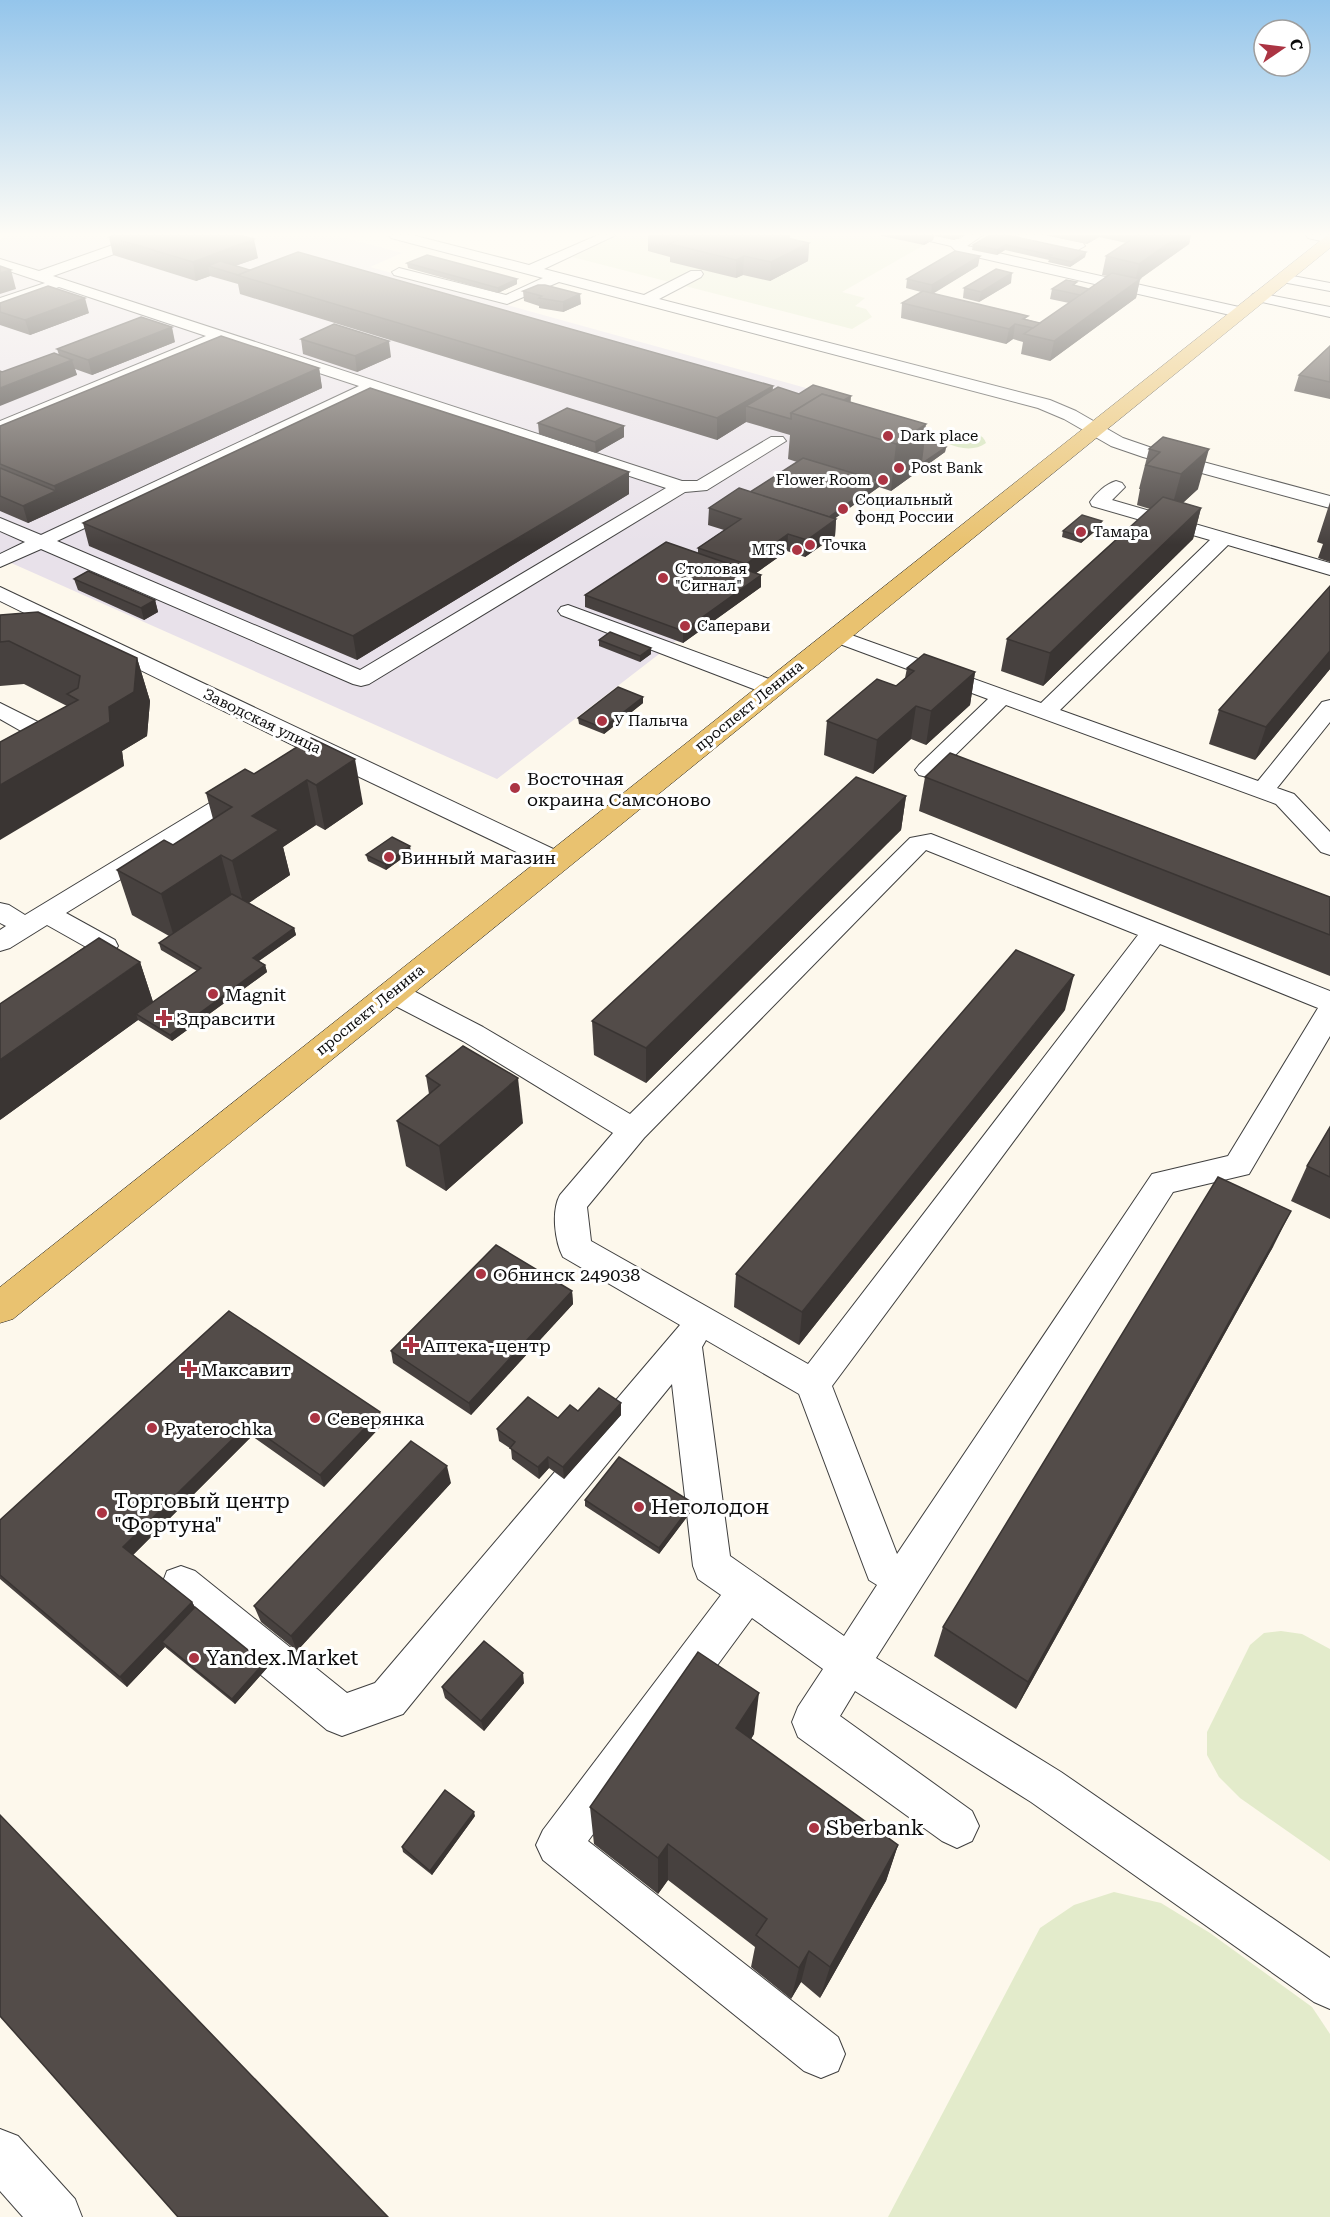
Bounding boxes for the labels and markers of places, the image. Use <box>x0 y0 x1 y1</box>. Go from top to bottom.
place label: Dark place <box>900 427 978 445</box>
marker: Dark place <box>881 429 895 443</box>
place label: Post Bank <box>911 459 984 477</box>
marker: Post Bank <box>892 461 906 475</box>
place label: Flower Room <box>776 471 871 489</box>
marker: Flower Room <box>876 473 890 487</box>
place label: Социальный фонд России <box>855 491 954 526</box>
marker: Социальный фонд России <box>836 502 850 516</box>
place label: Тамара <box>1093 523 1148 541</box>
marker: Тамара <box>1074 525 1088 539</box>
place label: Точка <box>822 536 866 554</box>
marker: Точка <box>803 538 817 552</box>
place label: MTS <box>751 541 785 559</box>
marker: MTS <box>790 543 804 557</box>
place label: Столовая "Сигнал" <box>675 560 747 595</box>
marker: Столовая "Сигнал" <box>656 571 670 585</box>
place label: Саперави <box>697 617 770 635</box>
marker: Саперави <box>678 619 692 633</box>
place label: У Палыча <box>614 712 688 730</box>
marker: У Палыча <box>595 714 609 728</box>
place label: Восточная окраина Самсоново <box>527 768 711 810</box>
marker: Восточная окраина Самсоново <box>508 781 522 795</box>
place label: Винный магазин <box>401 847 556 868</box>
marker: Винный магазин <box>382 850 396 864</box>
place label: Magnit <box>225 984 286 1005</box>
marker: Magnit <box>206 987 220 1001</box>
place label: Здравсити <box>176 1008 275 1029</box>
marker: Здравсити <box>157 1011 171 1025</box>
place label: Обнинск 249038 <box>493 1264 640 1285</box>
marker: Обнинск 249038 <box>474 1267 488 1281</box>
place label: Аптека-центр <box>423 1335 551 1356</box>
marker: Аптека-центр <box>404 1338 418 1352</box>
place label: Максавит <box>201 1359 291 1380</box>
marker: Максавит <box>182 1362 196 1376</box>
place label: Северянка <box>327 1408 425 1429</box>
marker: Северянка <box>308 1411 322 1425</box>
place label: Pyaterochka <box>164 1418 273 1439</box>
marker: Pyaterochka <box>145 1421 159 1435</box>
place label: Торговый центр "Фортуна" <box>114 1489 290 1537</box>
place label: Неголодон <box>651 1495 769 1519</box>
marker: Неголодон <box>632 1500 646 1514</box>
marker: Торговый центр "Фортуна" <box>95 1506 109 1520</box>
place label: Yandex.Market <box>206 1646 359 1670</box>
marker: Yandex.Market <box>187 1651 201 1665</box>
place label: Sberbank <box>826 1816 924 1840</box>
marker: Sberbank <box>807 1821 821 1835</box>

